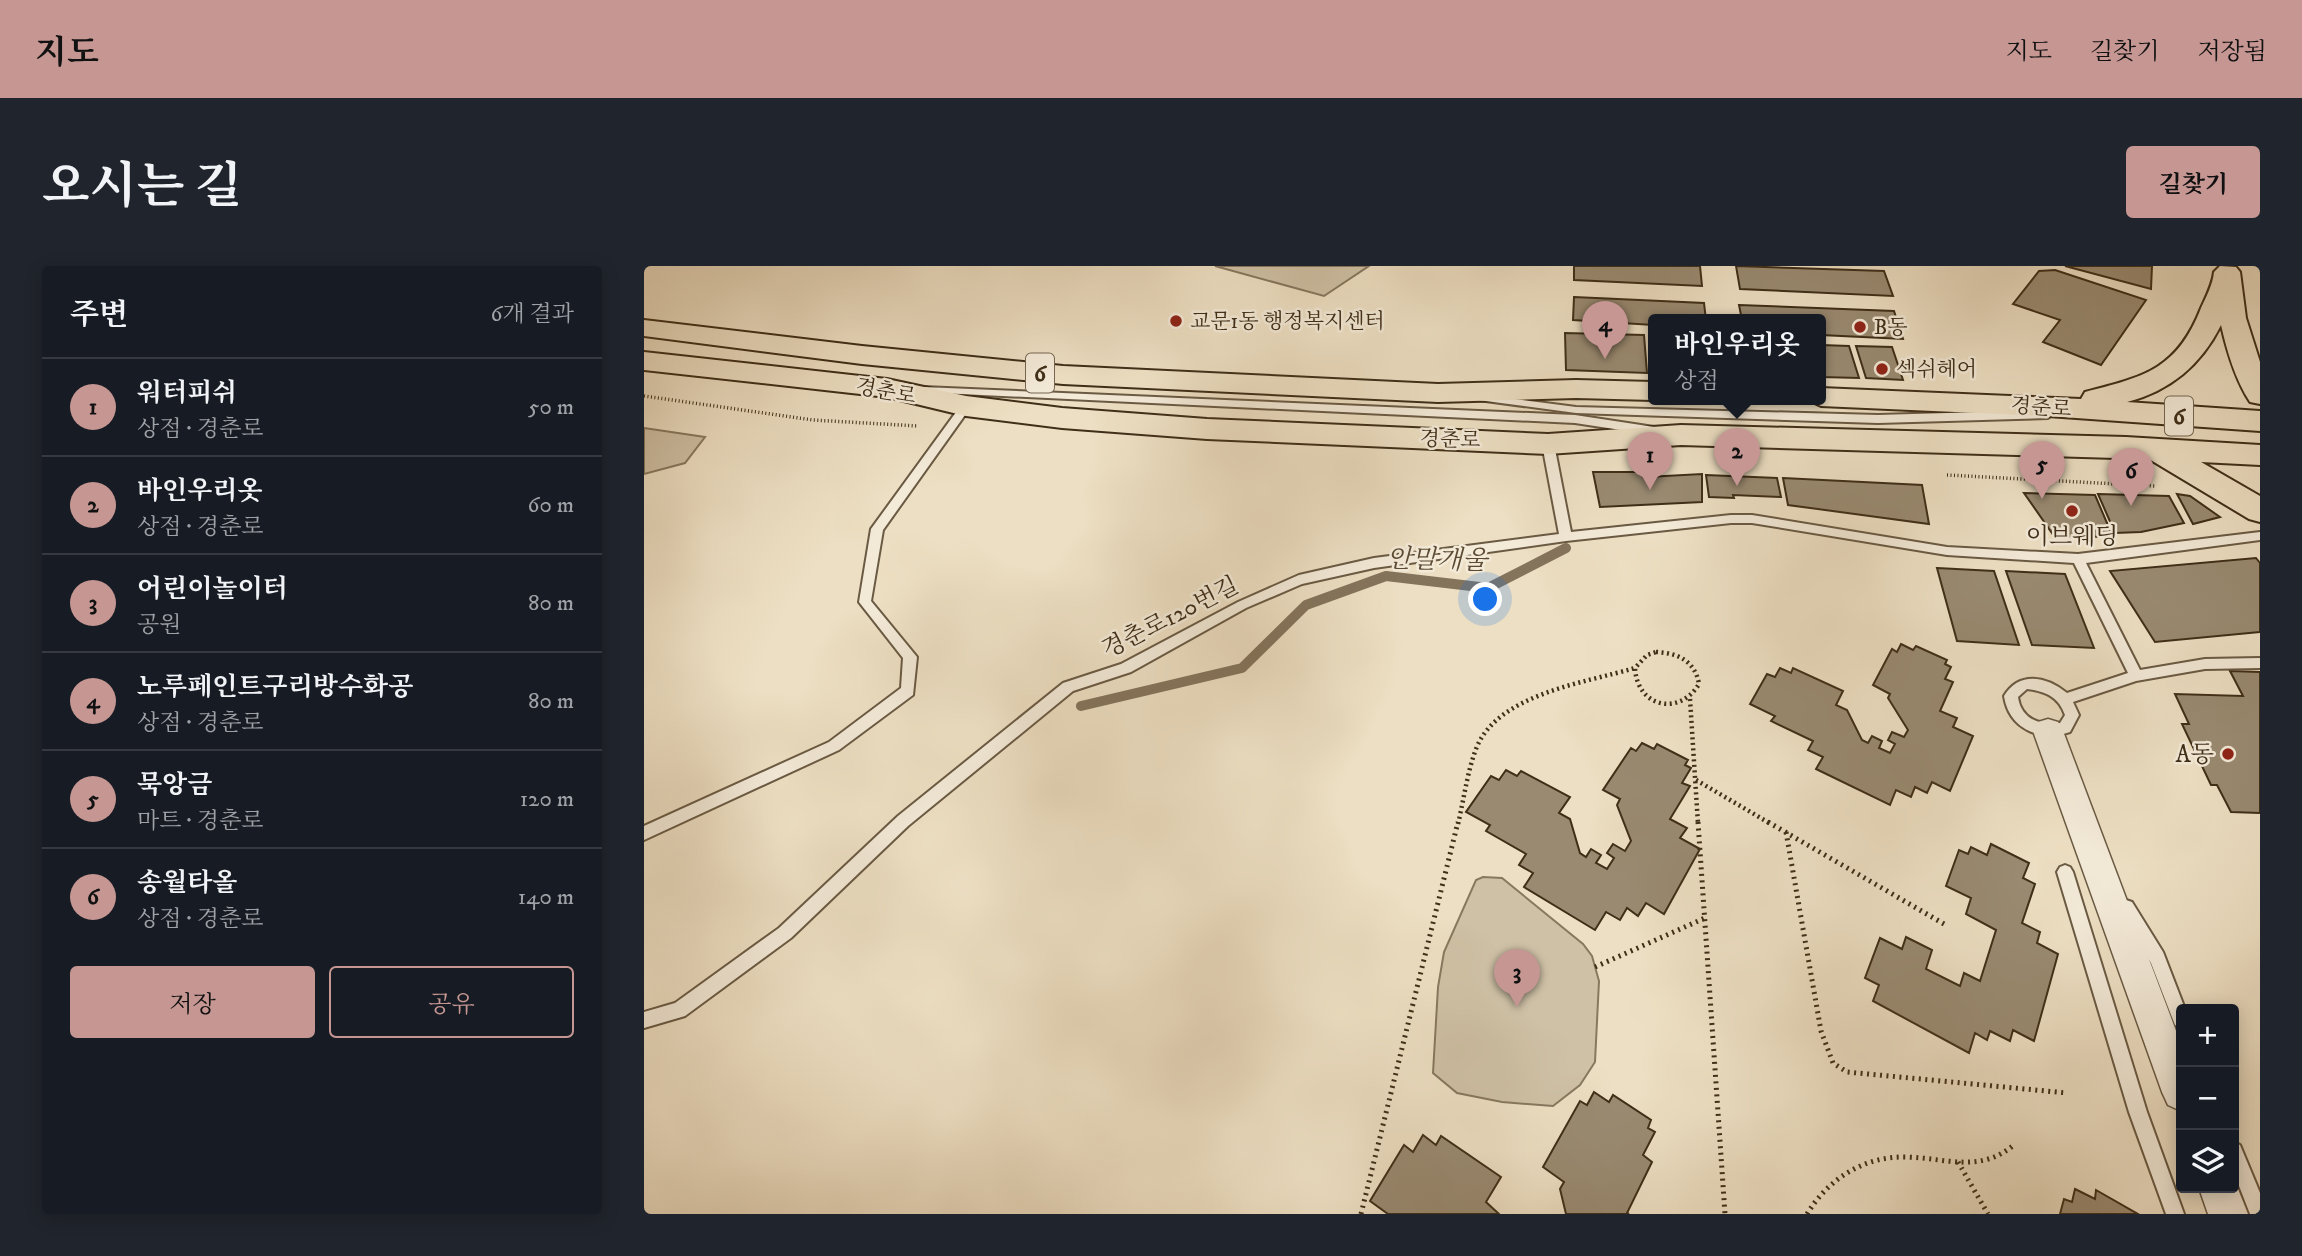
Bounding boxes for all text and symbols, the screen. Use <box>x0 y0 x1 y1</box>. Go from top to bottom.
text: 지도 <box>35 33 99 74</box>
text: 지도 <box>2006 37 2052 67</box>
text: 길찾기 <box>2090 37 2159 67</box>
text: 저장됨 <box>2197 37 2267 67</box>
button: 길찾기 <box>2126 146 2260 218</box>
text: 오시는 길 <box>42 157 242 219</box>
text: 주변 <box>70 297 128 334</box>
text: 6개 결과 <box>490 300 574 329</box>
pin: 4 <box>1582 301 1628 359</box>
place label: 교문1동 행정복지센터 <box>1190 309 1385 335</box>
marker: 교문1동 행정복지센터 <box>1168 313 1184 329</box>
popup <box>1648 314 1826 405</box>
place label: B동 <box>1874 315 1908 341</box>
marker: B동 <box>1852 319 1868 335</box>
text: 바인우리옷 <box>1674 329 1800 362</box>
road number: 6 <box>1026 354 1054 393</box>
place label: 섹쉬헤어 <box>1896 357 1977 383</box>
marker: 섹쉬헤어 <box>1874 361 1890 377</box>
text: 상점 <box>1674 367 1719 396</box>
street label: 경춘로 <box>854 374 918 410</box>
text: 워터피쉬 <box>137 377 237 410</box>
text: 1 <box>89 393 97 422</box>
text: 50 m <box>528 393 574 422</box>
street label: 경춘로 <box>2010 393 2072 423</box>
road number: 6 <box>2165 396 2193 435</box>
text: 상점 · 경춘로 <box>137 415 264 444</box>
street label: 경춘로 <box>1419 426 1481 454</box>
pin: 2 <box>1714 428 1760 486</box>
pin: 1 <box>1627 432 1673 490</box>
pin: 5 <box>2019 441 2065 499</box>
pin: 6 <box>2108 448 2154 506</box>
text: 바인우리옷 <box>137 475 263 508</box>
text: 2 <box>87 491 99 520</box>
text: 60 m <box>527 491 574 520</box>
marker: 이브웨딩 <box>2064 503 2080 519</box>
text: 상점 · 경춘로 <box>137 513 264 542</box>
place label: 이브웨딩 <box>2026 522 2118 552</box>
water label: 안말개울 <box>1386 543 1490 578</box>
street label: 경춘로120번길 <box>1097 571 1244 665</box>
text: 어린이놀이터 <box>137 573 288 606</box>
your location <box>1468 582 1502 616</box>
text: 3 <box>89 589 97 618</box>
text: 80 m <box>528 589 574 618</box>
text: 공원 <box>137 611 181 640</box>
text: 노루페인트구리방수화공 <box>137 671 413 704</box>
text: 4 <box>86 687 100 716</box>
text: 80 m <box>528 687 574 716</box>
text: 상점 · 경춘로 <box>137 709 264 738</box>
place label: A동 <box>2176 740 2214 770</box>
marker: A동 <box>2220 746 2236 762</box>
text: 묵앙금 <box>137 769 212 802</box>
text: 5 <box>87 785 99 814</box>
text: 120 m <box>520 785 574 814</box>
text: 마트 · 경춘로 <box>137 807 264 836</box>
text: 송월타올 <box>137 867 237 900</box>
text: 6 <box>87 883 99 912</box>
text: 140 m <box>518 883 574 912</box>
text: 상점 · 경춘로 <box>137 905 264 934</box>
pin: 3 <box>1494 949 1540 1007</box>
button: 저장 <box>70 966 315 1038</box>
button: 공유 <box>329 966 574 1038</box>
map controls <box>2176 1004 2239 1193</box>
button: + <box>2176 1004 2239 1067</box>
button: − <box>2176 1067 2239 1130</box>
button: layers <box>2176 1130 2239 1193</box>

